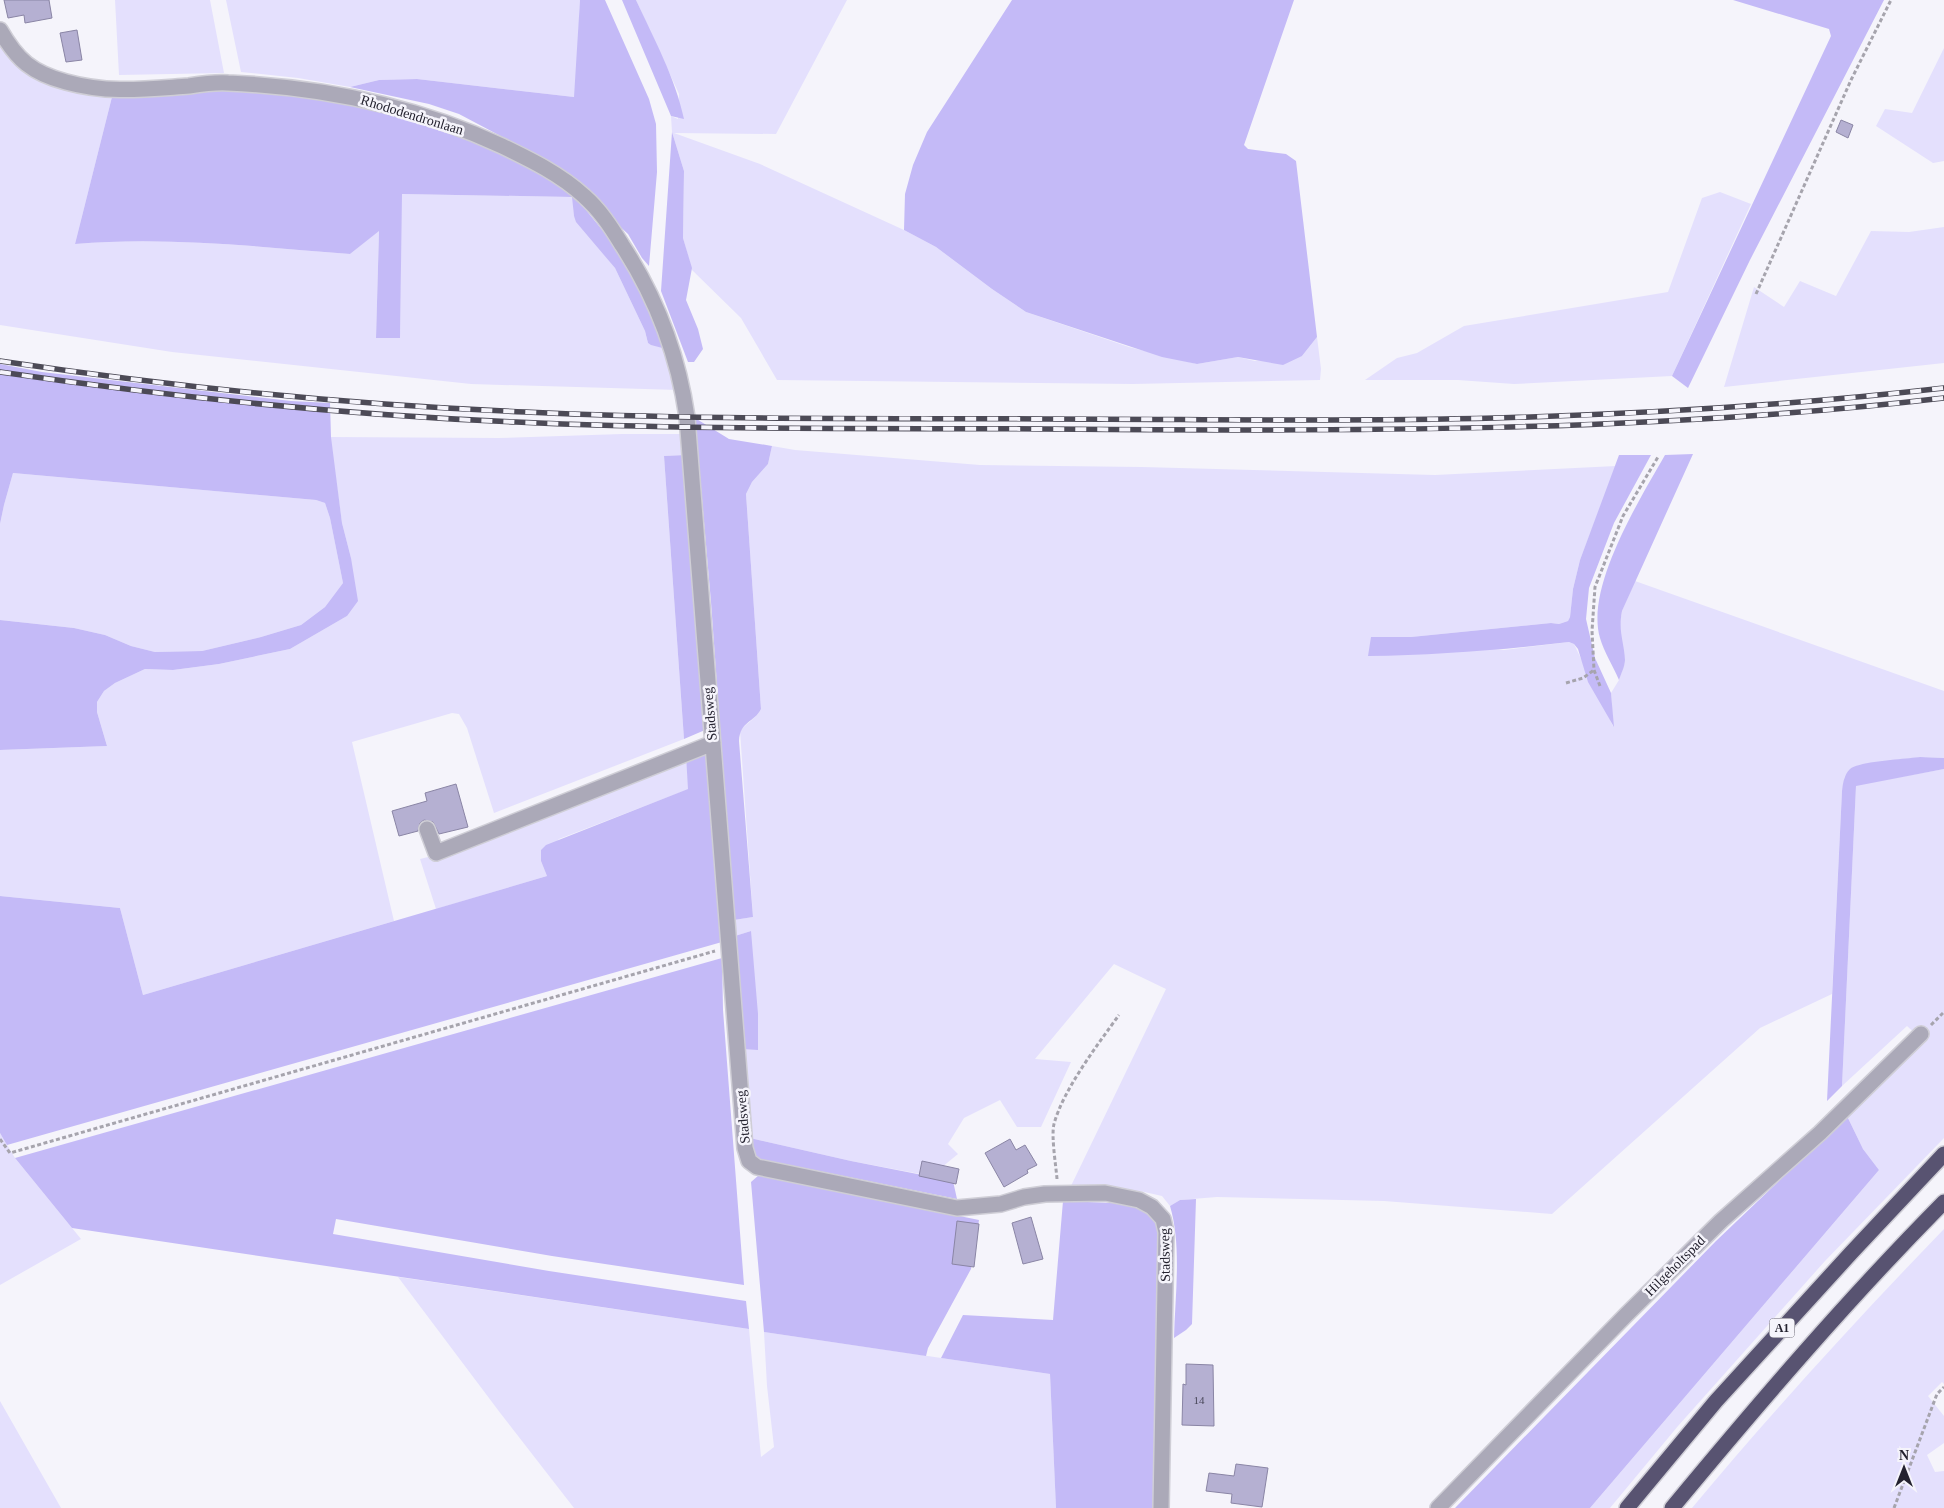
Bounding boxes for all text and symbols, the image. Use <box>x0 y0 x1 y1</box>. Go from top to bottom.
street label: Rhododendronlaan <box>359 92 465 138</box>
street label: Stadsweg <box>700 687 720 741</box>
street label: Stadsweg <box>733 1090 753 1144</box>
street label: Stadsweg <box>1157 1228 1173 1282</box>
street label: Hilgeholtspad <box>1642 1233 1708 1299</box>
road number: A1 <box>1770 1319 1794 1338</box>
house number: 14 <box>1194 1394 1205 1406</box>
north arrow <box>1879 1443 1929 1493</box>
text: N <box>1899 1448 1909 1463</box>

